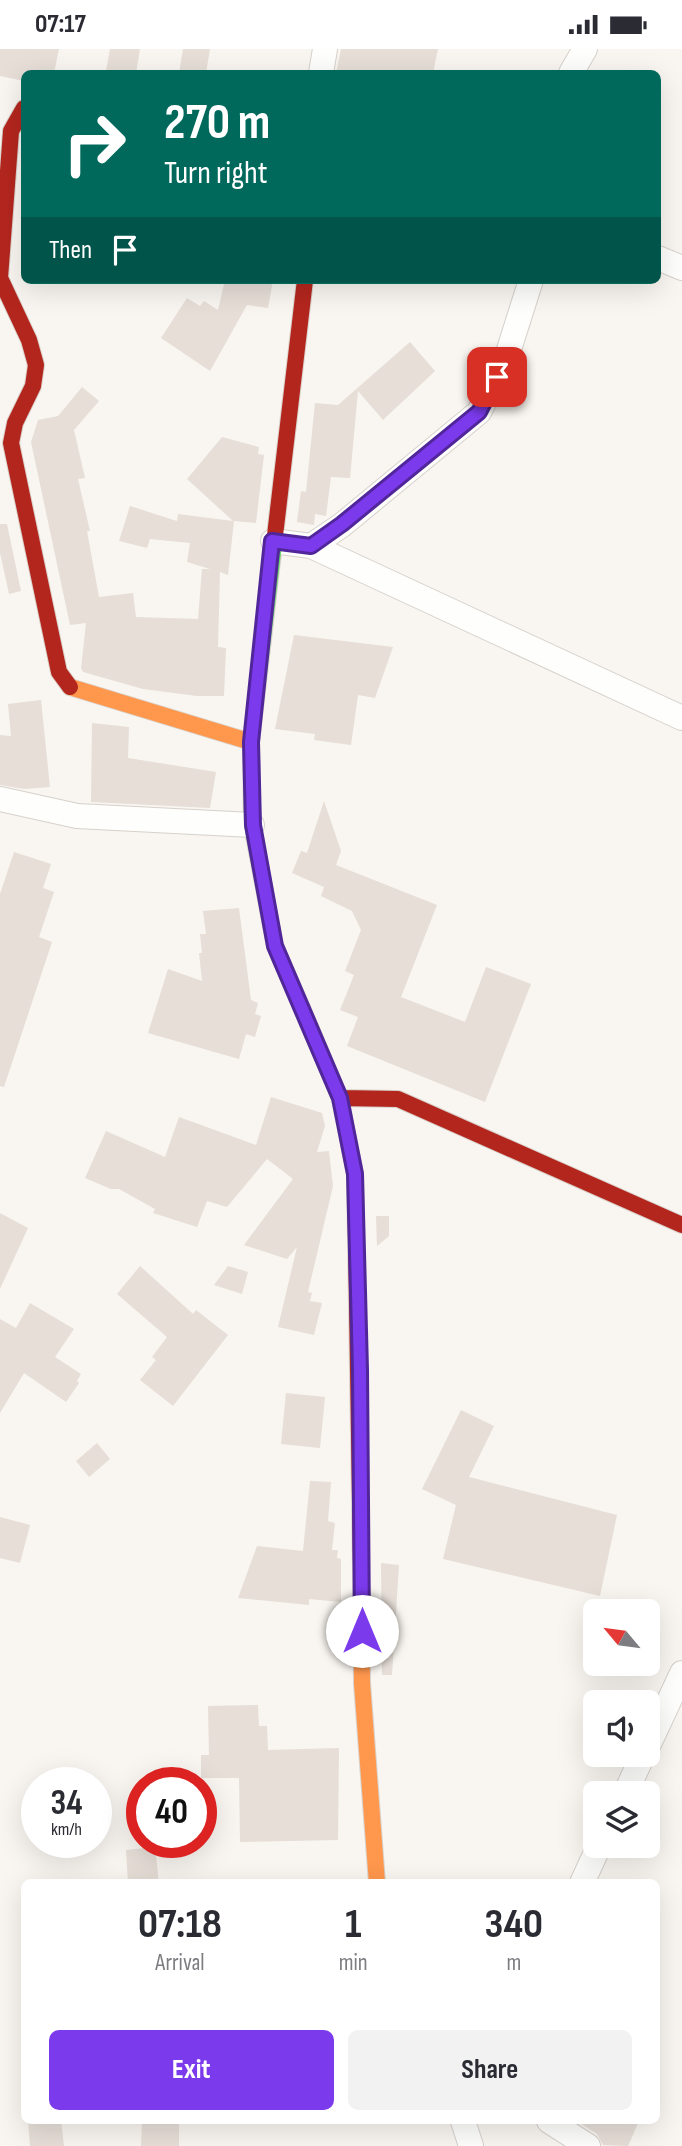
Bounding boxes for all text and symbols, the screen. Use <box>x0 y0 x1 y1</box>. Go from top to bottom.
text: 07:17 <box>35 9 86 40</box>
text: 270 m <box>164 94 270 153</box>
icon: right <box>49 98 140 189</box>
text: Turn right <box>164 154 268 193</box>
icon: arrive <box>106 231 144 269</box>
text: Then <box>49 235 92 266</box>
pin <box>467 347 527 407</box>
icon: arrive <box>478 358 516 396</box>
position arrow <box>325 1594 399 1668</box>
north arrow <box>583 1599 660 1677</box>
map controls <box>583 1599 660 1858</box>
button: sound <box>583 1690 660 1767</box>
speed limit sign: 40 <box>126 1767 217 1858</box>
button: layers <box>583 1781 660 1858</box>
text: 34 <box>51 1782 83 1825</box>
text: km/h <box>51 1819 82 1840</box>
text: 07:18 <box>138 1899 222 1950</box>
text: 1 <box>345 1899 361 1950</box>
text: 340 <box>485 1899 543 1950</box>
text: Arrival <box>155 1949 205 1977</box>
text: min <box>339 1949 368 1977</box>
text: m <box>506 1949 521 1977</box>
button: Exit <box>49 2030 334 2110</box>
button: Share <box>348 2030 632 2110</box>

